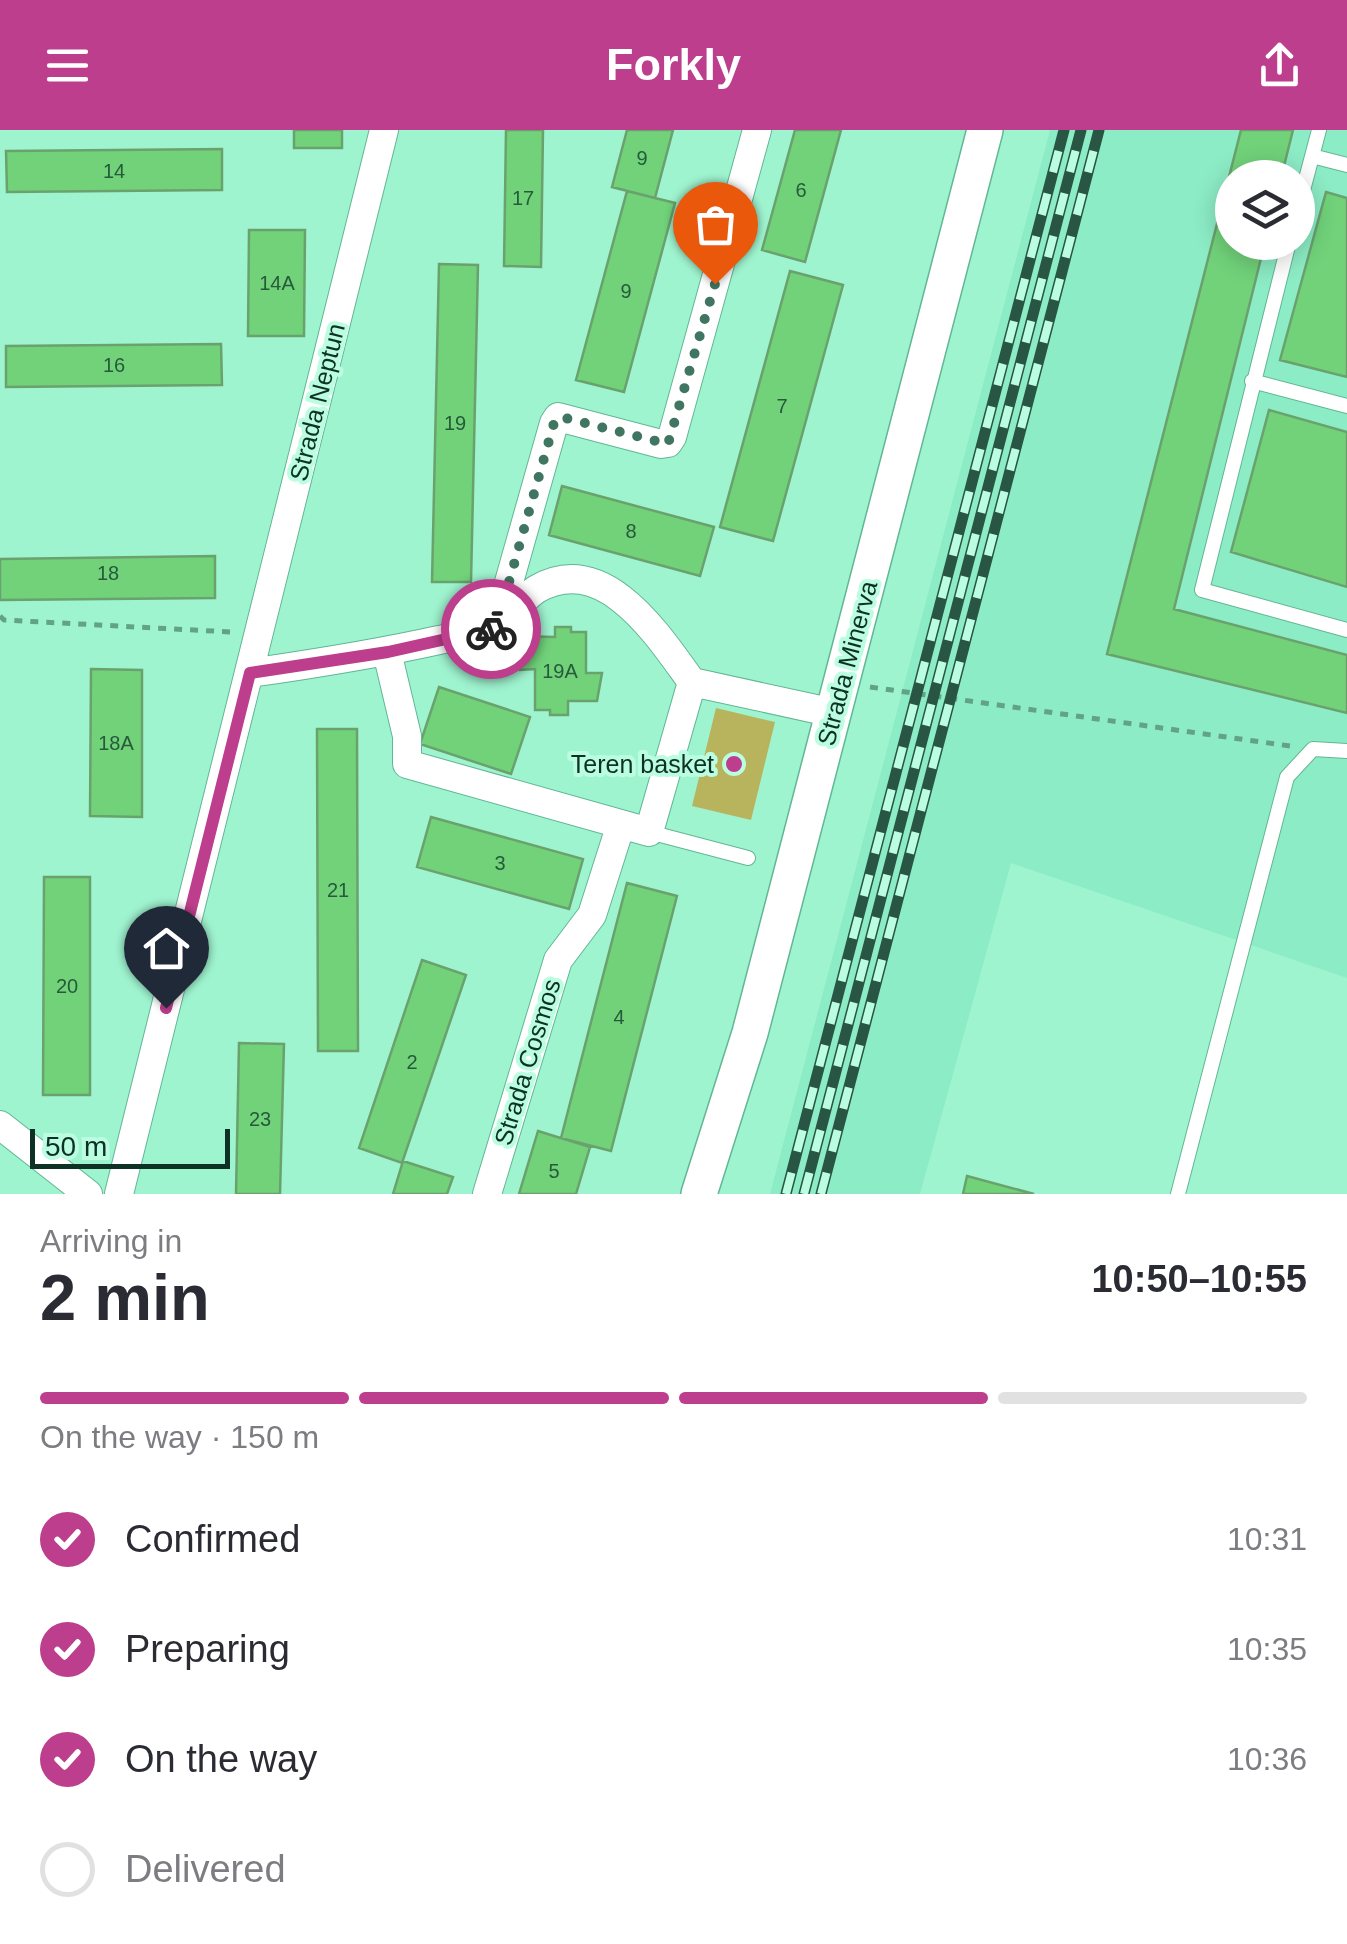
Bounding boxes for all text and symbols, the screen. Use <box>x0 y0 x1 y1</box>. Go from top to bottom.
icon: menu <box>40 38 95 93</box>
icon: share <box>1252 38 1307 93</box>
text: Forkly <box>606 39 741 90</box>
house number: 9 <box>636 147 648 169</box>
house number: 14 <box>103 160 125 182</box>
map controls <box>1215 160 1315 260</box>
button: layers <box>1215 160 1315 260</box>
house number: 6 <box>795 179 807 201</box>
pin <box>673 182 758 285</box>
house number: 17 <box>512 187 534 209</box>
icon: bag <box>688 197 743 252</box>
house number: 14A <box>259 272 295 294</box>
house number: 9 <box>620 280 632 302</box>
street label: Strada Neptun <box>284 320 350 484</box>
house number: 16 <box>103 354 125 376</box>
house number: 7 <box>776 395 788 417</box>
house number: 19 <box>444 412 466 434</box>
house number: 8 <box>625 520 637 542</box>
house number: 18 <box>97 562 119 584</box>
street label: Strada Minerva <box>812 577 882 749</box>
courier <box>441 579 541 679</box>
icon: bike <box>464 602 519 657</box>
house number: 19A <box>542 660 578 682</box>
house number: 18A <box>98 732 134 754</box>
place label: Teren basket <box>571 750 714 778</box>
marker: Teren basket <box>723 753 745 775</box>
house number: 3 <box>494 852 506 874</box>
house number: 21 <box>327 879 349 901</box>
pin <box>124 906 209 1009</box>
icon: home <box>139 921 194 976</box>
house number: 20 <box>56 975 78 997</box>
street label: Strada Cosmos <box>488 976 566 1148</box>
house number: 4 <box>613 1006 625 1028</box>
house number: 2 <box>406 1051 418 1073</box>
house number: 23 <box>249 1108 271 1130</box>
scale bar <box>30 1124 230 1168</box>
text: 50 m <box>45 1131 107 1162</box>
house number: 5 <box>548 1160 560 1182</box>
text: Arriving in <box>40 1223 182 1259</box>
text: 10:50–10:55 <box>1091 1258 1307 1300</box>
text: 2 min <box>40 1261 210 1334</box>
text: On the way · 150 m <box>40 1419 319 1455</box>
icon: check <box>40 1512 95 1567</box>
text: Confirmed <box>125 1518 300 1560</box>
text: 10:31 <box>1227 1521 1307 1557</box>
icon: check <box>40 1622 95 1677</box>
text: Preparing <box>125 1628 290 1670</box>
text: 10:35 <box>1227 1631 1307 1667</box>
icon: check <box>40 1732 95 1787</box>
text: On the way <box>125 1738 317 1780</box>
text: 10:36 <box>1227 1741 1307 1777</box>
text: Delivered <box>125 1848 286 1890</box>

